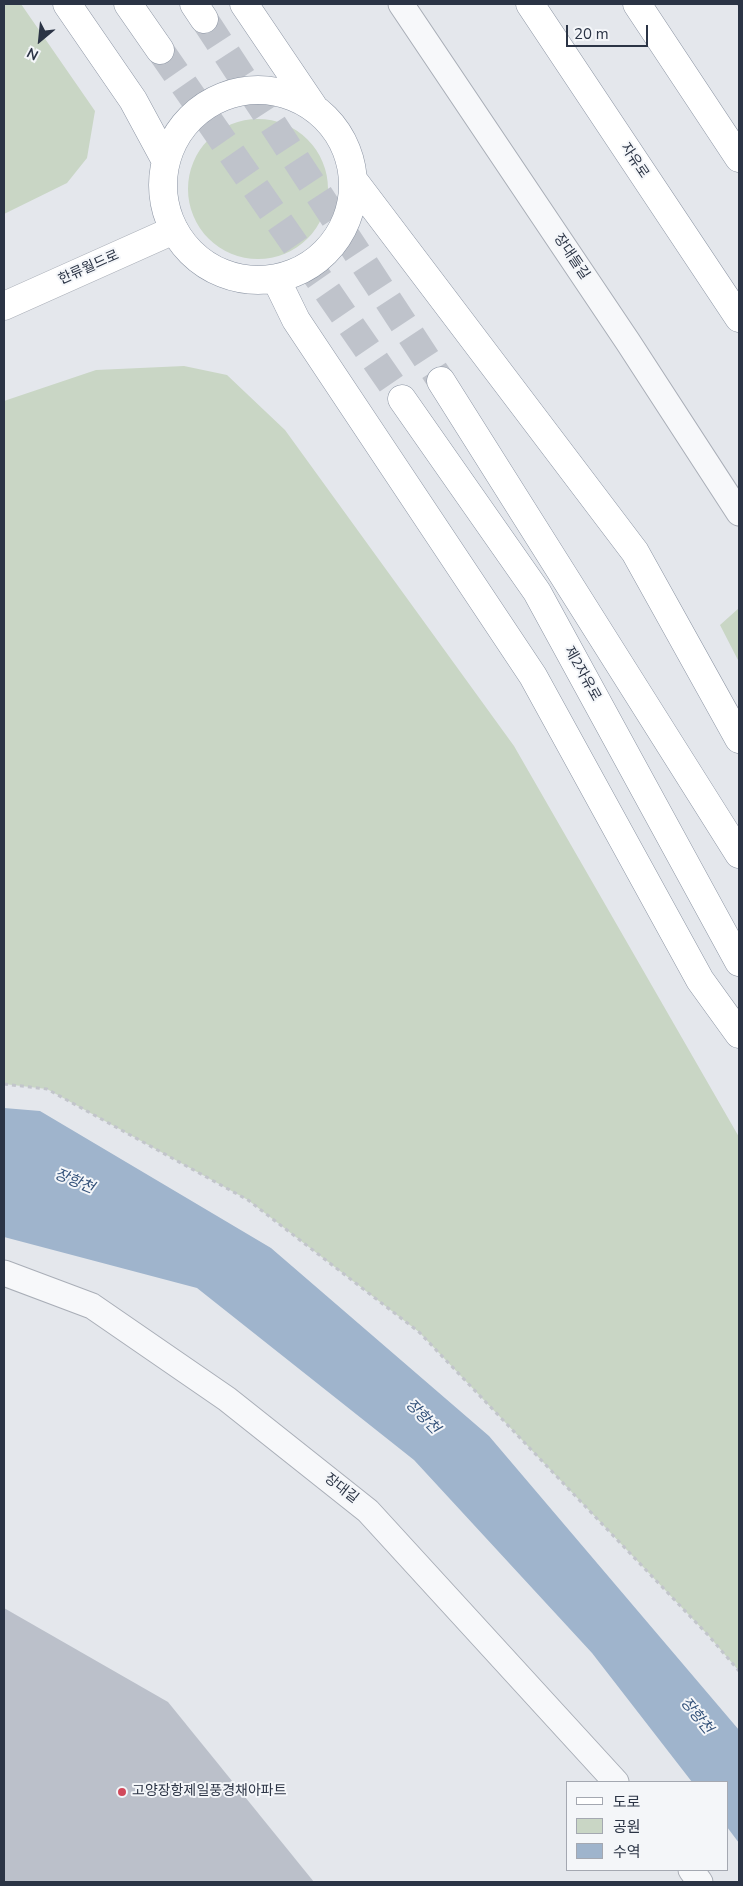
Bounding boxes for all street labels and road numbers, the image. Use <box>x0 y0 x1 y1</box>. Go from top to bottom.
street label: 자유로 <box>616 140 652 182</box>
street label: 장대들길 <box>550 231 592 283</box>
street label: 한류월드로 <box>56 247 122 289</box>
street label: 제2자유로 <box>560 644 604 704</box>
street label: 장대길 <box>321 1470 361 1508</box>

